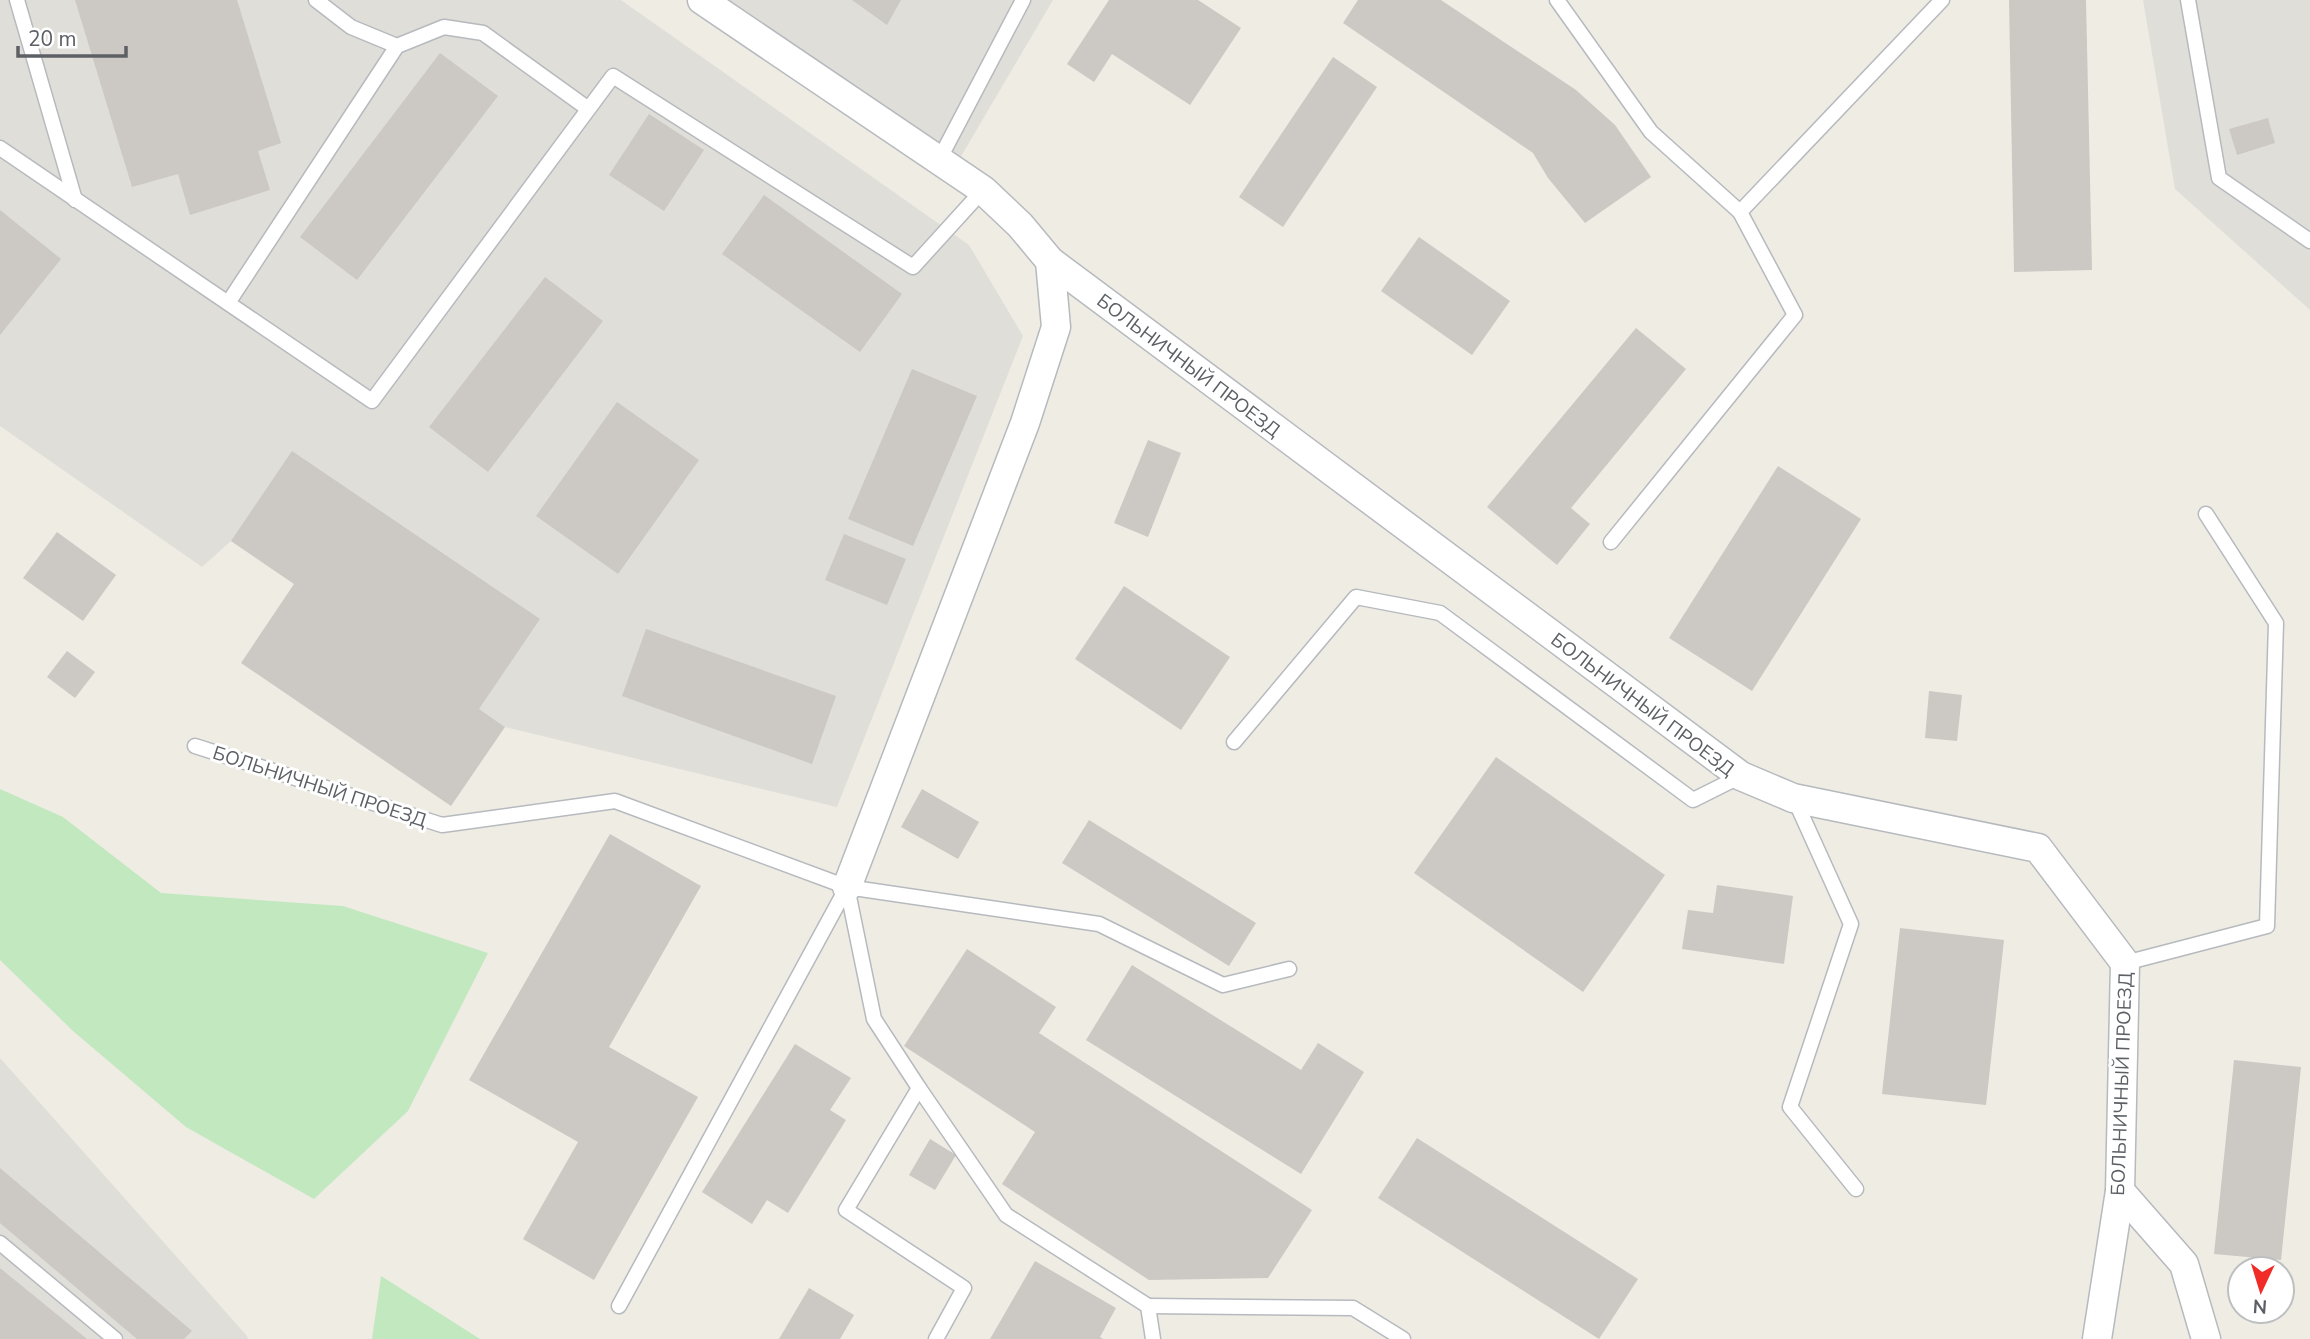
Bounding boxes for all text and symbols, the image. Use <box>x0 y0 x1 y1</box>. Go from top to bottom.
scale bar <box>18 14 126 58</box>
text: 20 m <box>28 25 77 53</box>
street label: БОЛЬНИЧНЫЙ ПРОЕЗД <box>1091 288 1286 444</box>
street label: БОЛЬНИЧНЫЙ ПРОЕЗД <box>1545 627 1740 783</box>
street label: БОЛЬНИЧНЫЙ ПРОЕЗД <box>209 740 430 834</box>
street label: БОЛЬНИЧНЫЙ ПРОЕЗД <box>2105 972 2139 1196</box>
north arrow <box>2226 1255 2296 1325</box>
text: N <box>2252 1292 2268 1319</box>

